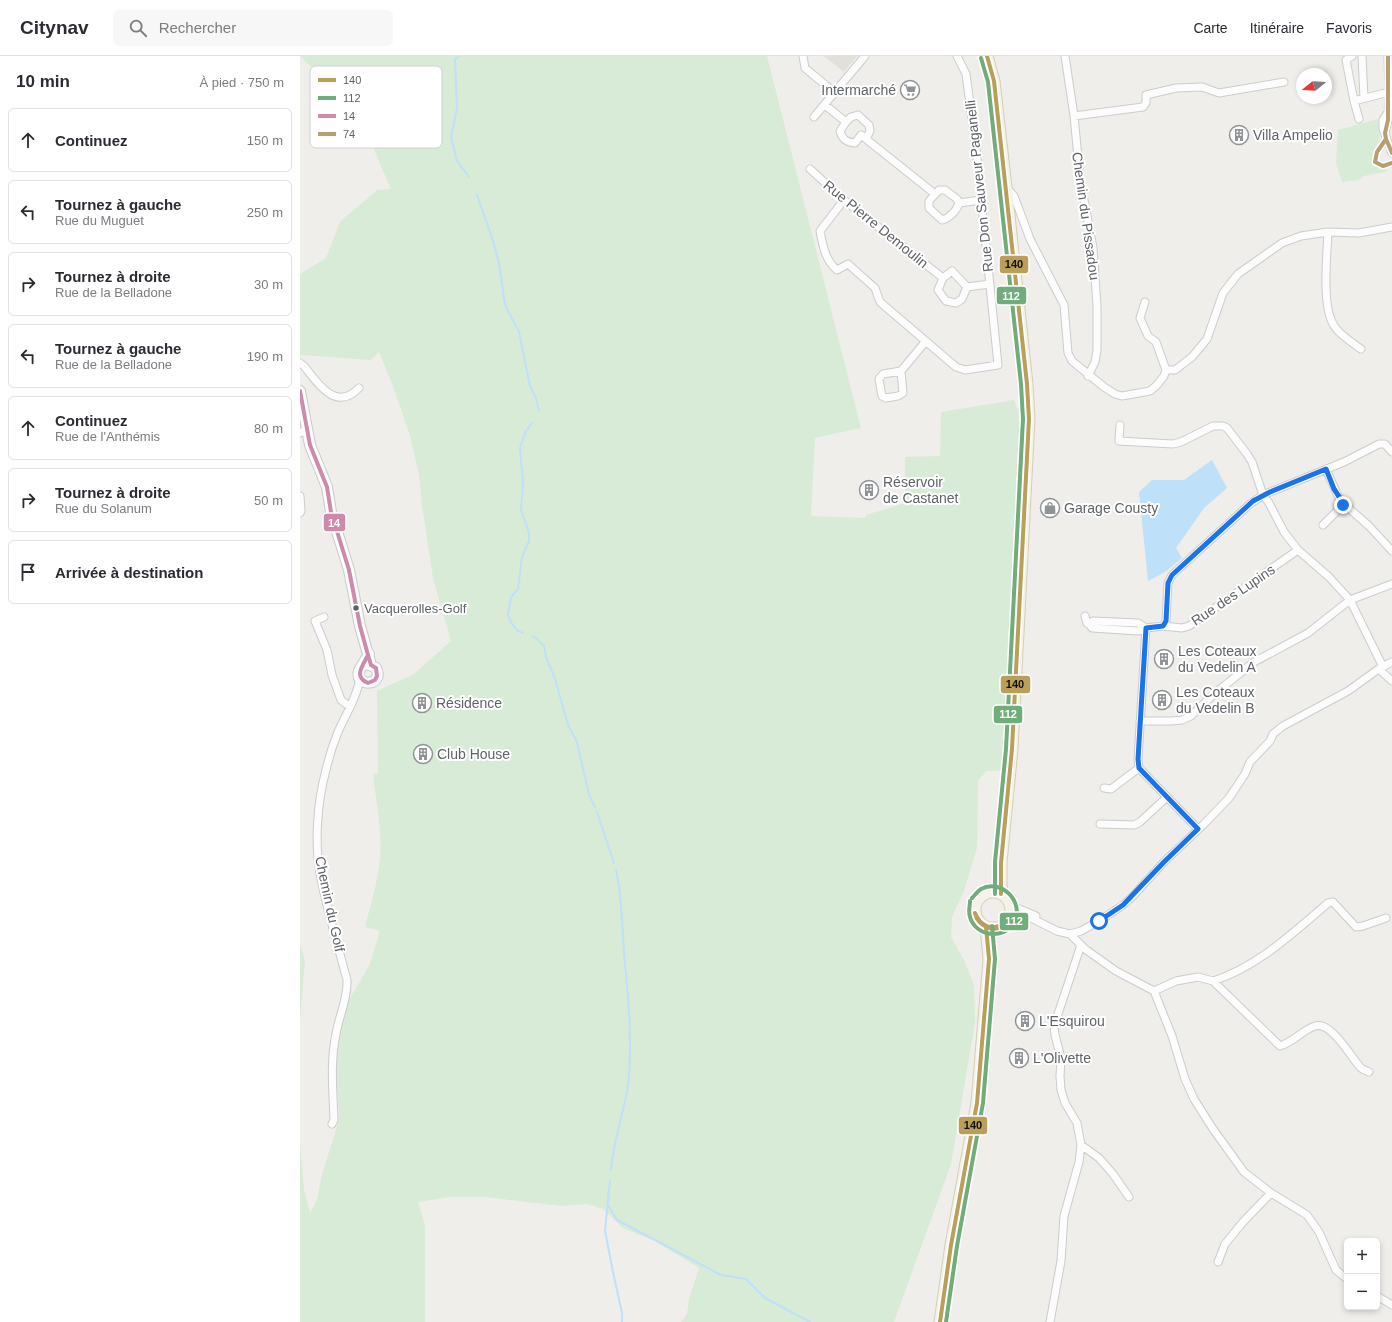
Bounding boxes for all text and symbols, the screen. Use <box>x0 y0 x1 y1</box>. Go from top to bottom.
search box <box>113 10 393 46</box>
text: Citynav <box>20 17 89 38</box>
icon: search <box>127 17 149 39</box>
text: Rechercher <box>159 19 236 36</box>
text: Carte <box>1193 20 1228 36</box>
text: Itinéraire <box>1250 20 1304 36</box>
text: Favoris <box>1326 20 1372 36</box>
legend <box>310 66 442 148</box>
north arrow <box>1296 68 1332 104</box>
text: 10 min <box>16 72 70 91</box>
text: 140 <box>343 74 361 86</box>
text: À pied · 750 m <box>199 75 284 90</box>
supermarket icon: Intermarché <box>899 79 921 101</box>
place label: Intermarché <box>821 82 896 98</box>
text: 112 <box>343 92 361 104</box>
street label: Rue Don Sauveur Paganelli <box>962 99 996 273</box>
text: 14 <box>343 110 355 122</box>
building icon: Villa Ampelio <box>1228 124 1250 146</box>
place label: Villa Ampelio <box>1253 127 1333 143</box>
text: 74 <box>343 128 355 140</box>
icon: ahead <box>17 129 39 151</box>
text: Continuez <box>55 132 128 149</box>
text: 150 m <box>247 133 283 148</box>
street label: Chemin du Pissadou <box>1069 151 1103 281</box>
street label: Rue Pierre Demoulin <box>820 177 932 271</box>
text: Tournez à gauche <box>55 196 181 213</box>
icon: left <box>17 201 39 223</box>
text: 250 m <box>247 205 283 220</box>
text: Rue du Muguet <box>55 213 144 228</box>
line badge: 140 <box>999 255 1029 274</box>
text: 140 <box>1005 258 1023 270</box>
text: Tournez à droite <box>55 268 171 285</box>
icon: right <box>17 273 39 295</box>
text: 30 m <box>254 277 283 292</box>
text: Rue de la Belladone <box>55 285 172 300</box>
line badge: 112 <box>996 286 1027 305</box>
text: 112 <box>1002 290 1020 302</box>
text: Tournez à gauche <box>55 340 181 357</box>
icon: left <box>17 345 39 367</box>
text: 190 m <box>247 349 283 364</box>
text: Rue de la Belladone <box>55 357 172 372</box>
text: Continuez <box>55 412 128 429</box>
icon: ahead <box>17 417 39 439</box>
text: 80 m <box>254 421 283 436</box>
text: Rue de l'Anthémis <box>55 429 160 444</box>
place label: Réservoir de Castanet <box>883 474 959 506</box>
building icon: Réservoir de Castanet <box>858 479 880 501</box>
text: Tournez à droite <box>55 484 171 501</box>
icon: right <box>17 489 39 511</box>
text: 50 m <box>254 493 283 508</box>
route end <box>1334 496 1352 514</box>
shop icon: Garage Cousty <box>1039 497 1061 519</box>
place label: Garage Cousty <box>1064 500 1158 516</box>
text: Rue du Solanum <box>55 501 152 516</box>
line badge: 14 <box>323 513 346 532</box>
text: 14 <box>328 517 341 529</box>
icon: arrive <box>17 561 39 583</box>
street label: Rue des Lupins <box>1188 561 1278 629</box>
text: Arrivée à destination <box>55 564 203 581</box>
place label: Vacquerolles-Golf <box>364 601 467 616</box>
marker: Vacquerolles-Golf <box>351 603 361 613</box>
place label: Les Coteaux du Vedelin A <box>1178 643 1257 675</box>
building icon: Les Coteaux du Vedelin A <box>1153 648 1175 670</box>
line badge: 140 <box>1000 675 1031 694</box>
text: 140 <box>1006 678 1024 690</box>
place label: Les Coteaux du Vedelin B <box>1176 684 1255 716</box>
building icon: Les Coteaux du Vedelin B <box>1151 689 1173 711</box>
building icon: Résidence <box>411 692 433 714</box>
place label: Résidence <box>436 695 502 711</box>
line badge: 112 <box>993 705 1023 724</box>
text: 112 <box>999 708 1017 720</box>
building icon: Club House <box>412 743 434 765</box>
place label: Club House <box>437 746 510 762</box>
street label: Chemin du Golf <box>312 855 348 953</box>
line badge: 112 <box>999 912 1029 931</box>
route start <box>1090 912 1108 930</box>
text: 112 <box>1005 915 1023 927</box>
building icon: L'Esquirou <box>1014 1010 1036 1032</box>
place label: L'Esquirou <box>1039 1013 1105 1029</box>
building icon: L'Olivette <box>1008 1047 1030 1069</box>
place label: L'Olivette <box>1033 1050 1091 1066</box>
line badge: 140 <box>958 1116 988 1135</box>
text: 140 <box>964 1119 982 1131</box>
map controls <box>1344 1238 1380 1310</box>
button: + <box>1344 1238 1380 1274</box>
button: − <box>1344 1274 1380 1310</box>

